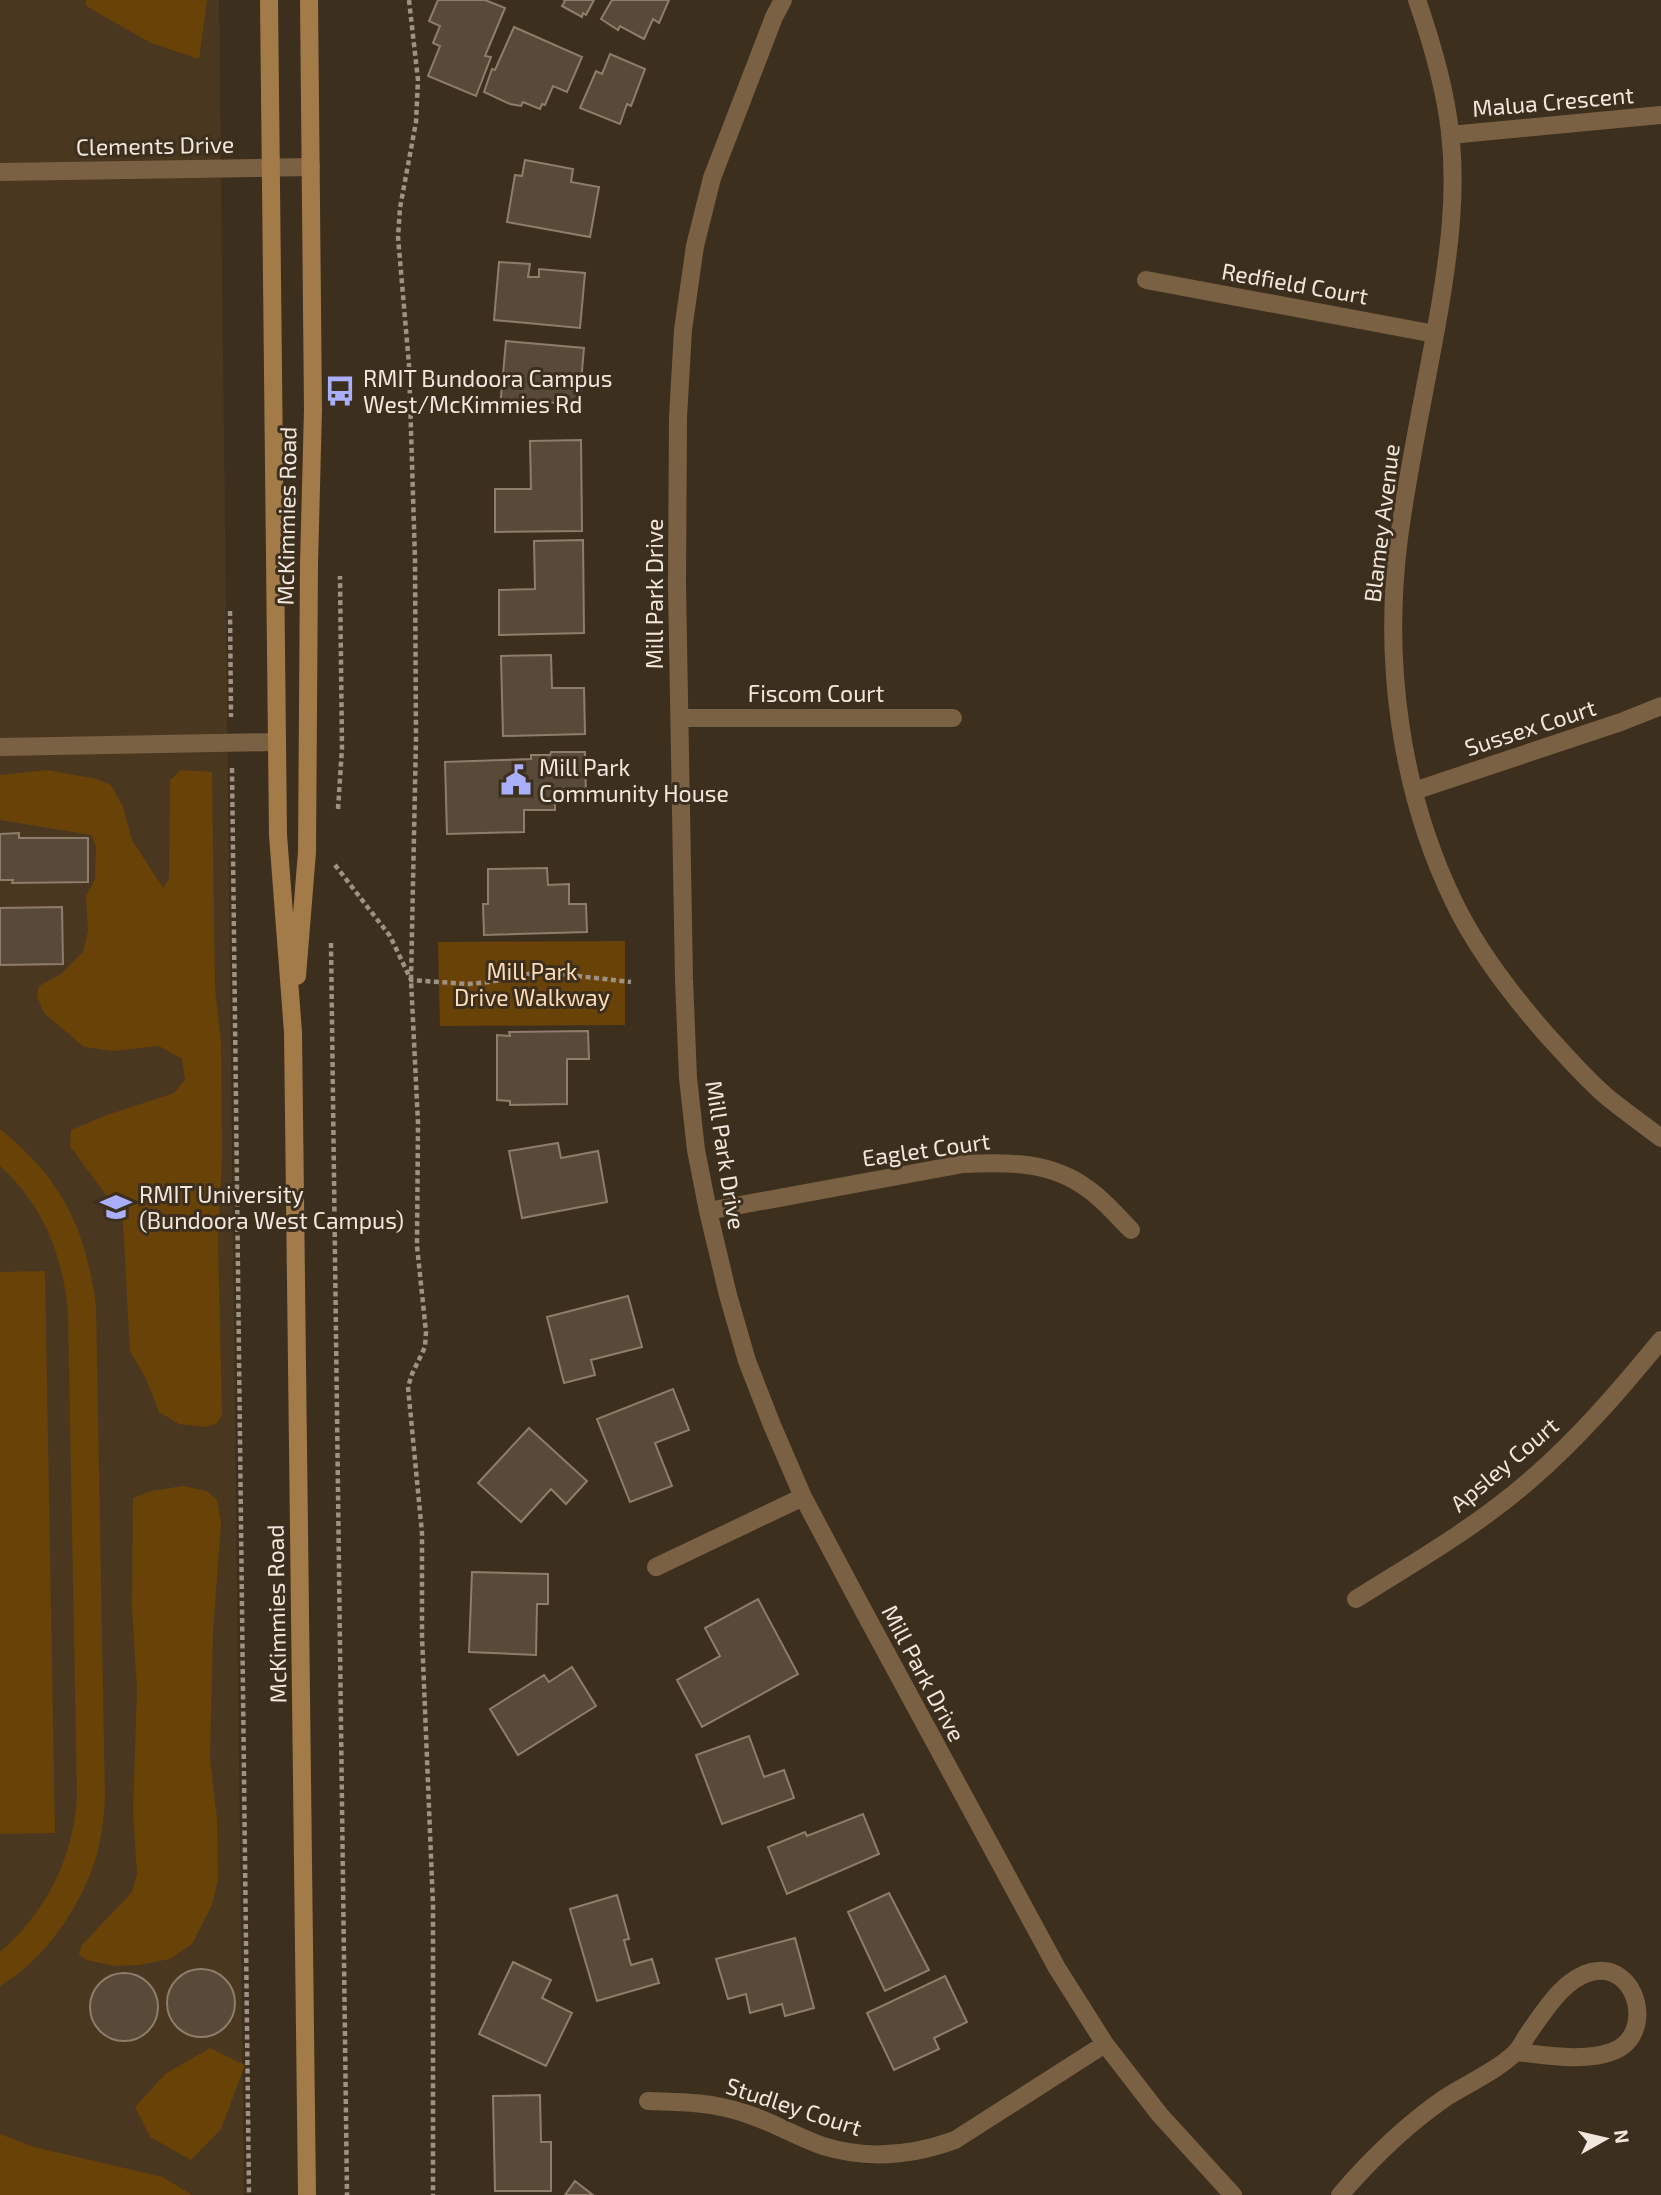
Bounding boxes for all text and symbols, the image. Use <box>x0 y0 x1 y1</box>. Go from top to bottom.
street label: Malua Crescent <box>1471 80 1635 122</box>
street label: Clements Drive <box>76 130 234 160</box>
street label: Redfield Court <box>1220 256 1371 310</box>
place label: RMIT Bundoora Campus West/McKimmies Rd <box>363 364 612 418</box>
bus stop icon: RMIT Bundoora Campus West/McKimmies Rd <box>323 374 357 408</box>
street label: McKimmies Road <box>270 426 302 606</box>
street label: Blamey Avenue <box>1357 442 1405 604</box>
street label: Mill Park Drive <box>640 519 668 669</box>
street label: Fiscom Court <box>748 679 884 707</box>
street label: Sussex Court <box>1461 693 1599 761</box>
place label: Mill Park Community House <box>539 753 729 807</box>
public building icon: Mill Park Community House <box>499 763 533 797</box>
park label: Mill Park Drive Walkway <box>454 957 610 1011</box>
street label: Mill Park Drive <box>700 1078 752 1232</box>
street label: Eaglet Court <box>860 1126 992 1172</box>
place label: RMIT University (Bundoora West Campus) <box>139 1180 404 1234</box>
school or university icon: RMIT University (Bundoora West Campus) <box>99 1190 133 1224</box>
street label: Apsley Court <box>1444 1411 1564 1517</box>
street label: McKimmies Road <box>260 1524 292 1704</box>
street label: Mill Park Drive <box>876 1600 972 1746</box>
street label: Studley Court <box>723 2071 866 2141</box>
north arrow <box>1570 2104 1640 2174</box>
text: N <box>1610 2128 1635 2145</box>

